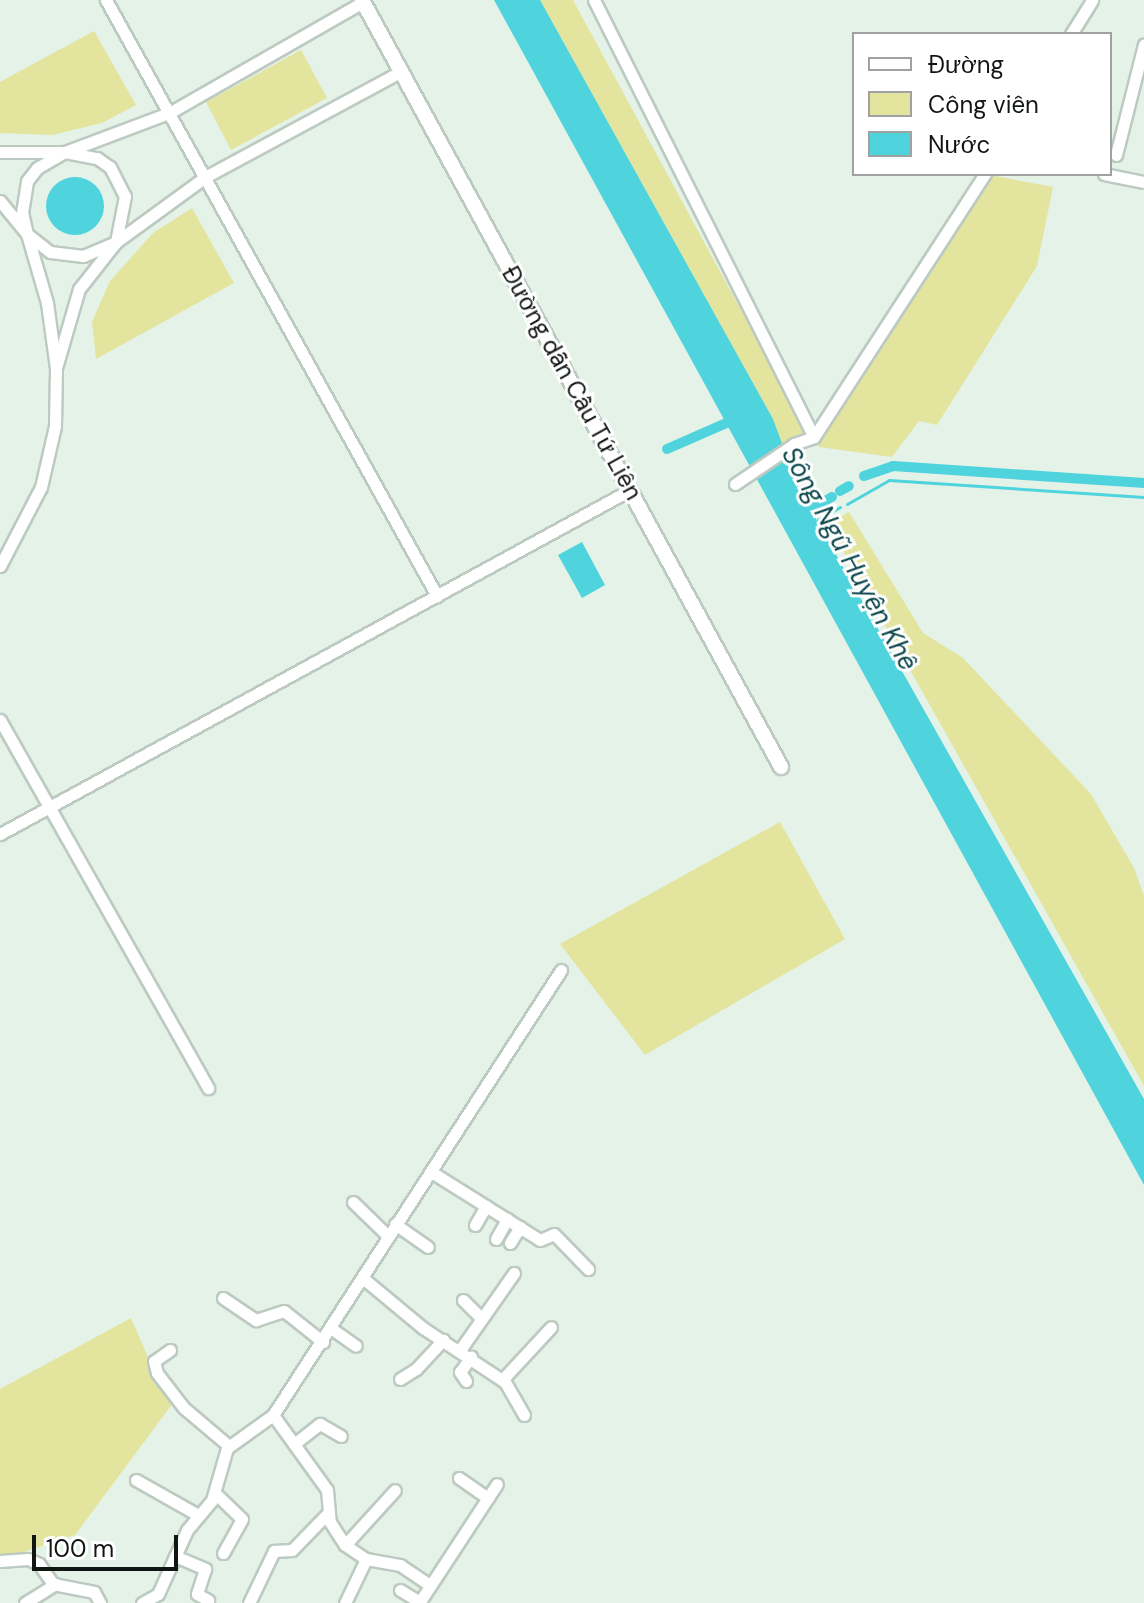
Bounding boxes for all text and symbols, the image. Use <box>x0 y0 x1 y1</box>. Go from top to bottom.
legend <box>852 32 1112 176</box>
text: Đường <box>928 49 1004 80</box>
text: Công viên <box>928 89 1039 120</box>
text: Nước <box>928 129 990 160</box>
street label: Đường dẫn Cầu Tứ Liên <box>496 261 648 505</box>
water label: Sông Ngũ Huyện Khê <box>775 442 923 676</box>
scale bar <box>36 1519 182 1569</box>
text: 100 m <box>46 1533 114 1564</box>

